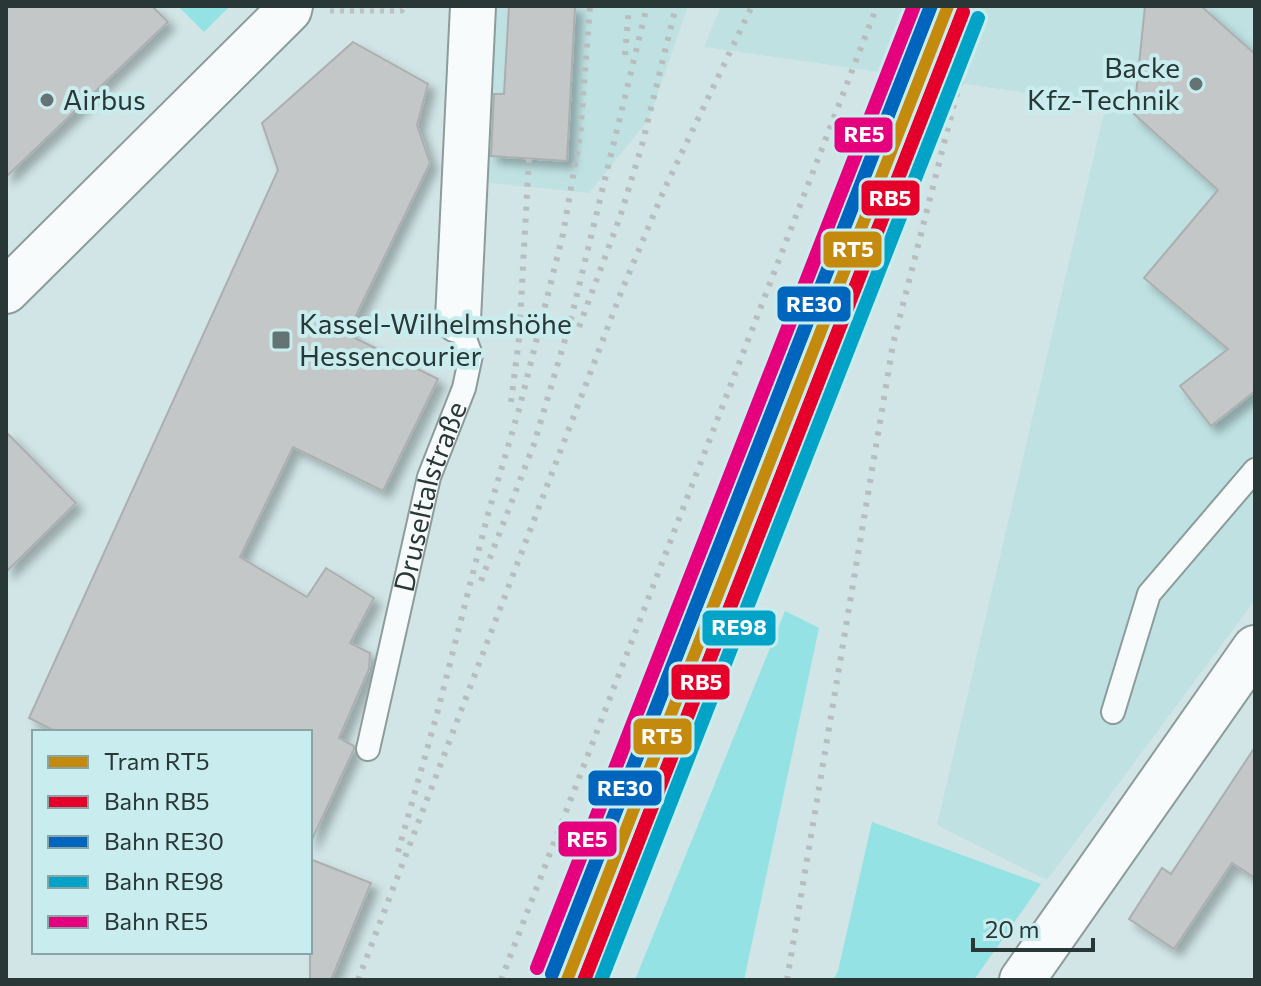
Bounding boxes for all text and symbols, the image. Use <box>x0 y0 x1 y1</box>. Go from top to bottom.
place label: Backe Kfz-Technik <box>1027 50 1180 116</box>
marker: Backe Kfz-Technik <box>1187 75 1205 93</box>
place label: Airbus <box>63 82 146 116</box>
marker: Airbus <box>38 91 56 109</box>
line badge: RE5 <box>833 116 894 154</box>
text: RE5 <box>843 120 885 147</box>
line badge: RB5 <box>860 179 921 217</box>
text: RB5 <box>869 184 911 211</box>
line badge: RT5 <box>822 230 883 269</box>
text: RT5 <box>832 235 874 262</box>
line badge: RE30 <box>776 285 852 323</box>
text: RE30 <box>786 290 842 317</box>
place label: Kassel-Wilhelmshöhe Hessencourier <box>299 306 572 372</box>
marker: Kassel-Wilhelmshöhe Hessencourier <box>270 329 292 351</box>
street label: Druseltalstraße <box>386 396 473 595</box>
line badge: RE98 <box>701 609 777 647</box>
text: RE98 <box>711 613 767 640</box>
line badge: RB5 <box>670 663 731 701</box>
text: RB5 <box>680 668 722 695</box>
line badge: RT5 <box>632 717 693 756</box>
text: RT5 <box>641 722 683 749</box>
legend <box>32 730 312 954</box>
text: Tram RT5 <box>104 746 210 775</box>
line badge: RE30 <box>587 769 663 807</box>
text: RE30 <box>597 774 653 801</box>
text: Bahn RB5 <box>104 786 210 815</box>
line badge: RE5 <box>557 820 618 858</box>
text: RE5 <box>566 825 608 852</box>
text: Bahn RE30 <box>104 826 224 855</box>
text: Bahn RE98 <box>104 866 224 895</box>
scale bar <box>973 902 1093 952</box>
text: Bahn RE5 <box>104 906 208 935</box>
text: 20 m <box>985 914 1039 943</box>

